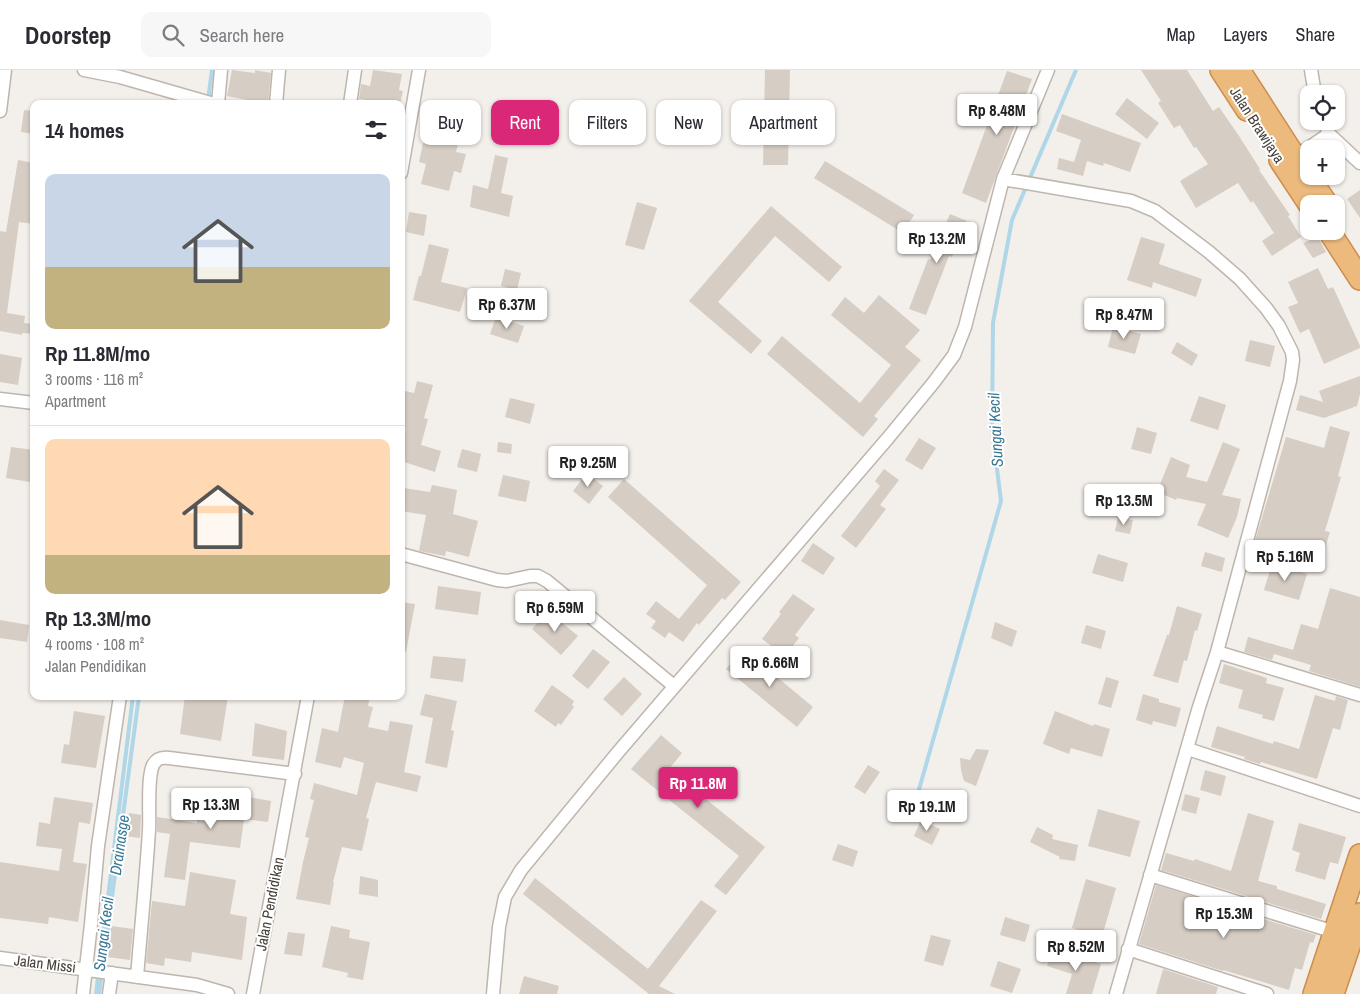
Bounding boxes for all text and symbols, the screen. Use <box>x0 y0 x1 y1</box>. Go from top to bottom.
search box <box>141 12 491 57</box>
text: Doorstep <box>25 19 111 51</box>
icon: search <box>159 21 187 49</box>
text: Search here <box>199 22 284 48</box>
text: Map <box>1167 22 1195 47</box>
text: Layers <box>1223 22 1268 47</box>
text: Share <box>1296 22 1335 47</box>
street label: Jalan Brawijaya <box>1225 83 1290 167</box>
map controls <box>1300 85 1345 240</box>
button: locate <box>1300 85 1345 130</box>
pin: Rp 8.48M <box>945 93 1049 136</box>
text: Rp 8.48M <box>968 99 1026 121</box>
chip: Buy <box>420 100 481 145</box>
chip: Rent <box>491 100 559 145</box>
chip: Filters <box>569 100 646 145</box>
chip: New <box>656 100 721 145</box>
chip: Apartment <box>731 100 835 145</box>
text: 14 homes <box>45 116 124 145</box>
icon: filters <box>362 116 390 144</box>
button: + <box>1300 140 1345 185</box>
button: − <box>1300 195 1345 240</box>
icon: home <box>173 206 263 296</box>
pin: Rp 13.2M <box>885 222 989 264</box>
text: Rp 13.2M <box>908 227 966 249</box>
pin: Rp 6.37M <box>455 288 559 330</box>
text: Rp 6.37M <box>478 293 536 315</box>
pin: Rp 8.47M <box>1072 298 1176 340</box>
text: Rp 8.47M <box>1095 303 1153 325</box>
text: Rp 11.8M/mo <box>45 339 150 368</box>
text: 3 rooms · 116 m² <box>45 368 143 390</box>
text: Apartment <box>45 390 106 412</box>
water label: Sungai Kecil <box>982 391 1008 468</box>
pin: Rp 9.25M <box>536 446 640 488</box>
text: Rp 9.25M <box>559 451 617 473</box>
icon: home <box>173 472 263 562</box>
pin: Rp 13.5M <box>1072 484 1176 526</box>
text: Rp 13.5M <box>1095 489 1153 511</box>
pin: Rp 5.16M <box>1233 540 1337 582</box>
text: Rp 5.16M <box>1256 545 1314 567</box>
pin: Rp 6.59M <box>503 590 607 633</box>
text: Rp 6.59M <box>526 596 584 618</box>
text: Rp 13.3M/mo <box>45 604 151 633</box>
text: 4 rooms · 108 m² <box>45 633 144 655</box>
pin: Rp 6.66M <box>718 646 822 688</box>
text: Rp 6.66M <box>741 651 799 673</box>
text: Jalan Pendidikan <box>45 655 146 677</box>
pin: Rp 11.8M <box>646 766 750 809</box>
text: Rp 11.8M <box>670 772 726 794</box>
pin: Rp 13.3M <box>159 788 263 830</box>
pin: Rp 19.1M <box>875 790 979 832</box>
text: Rp 13.3M <box>182 793 240 815</box>
text: Rp 19.1M <box>898 795 956 817</box>
water label: Drainasge <box>104 813 134 877</box>
street label: Jalan Pendidikan <box>250 855 289 953</box>
water label: Sungai Kecil <box>88 895 119 972</box>
pin: Rp 15.3M <box>1172 896 1276 939</box>
text: Rp 15.3M <box>1195 902 1253 924</box>
pin: Rp 8.52M <box>1024 930 1128 972</box>
text: Rp 8.52M <box>1047 935 1105 957</box>
street label: Jalan Missi <box>13 949 77 978</box>

